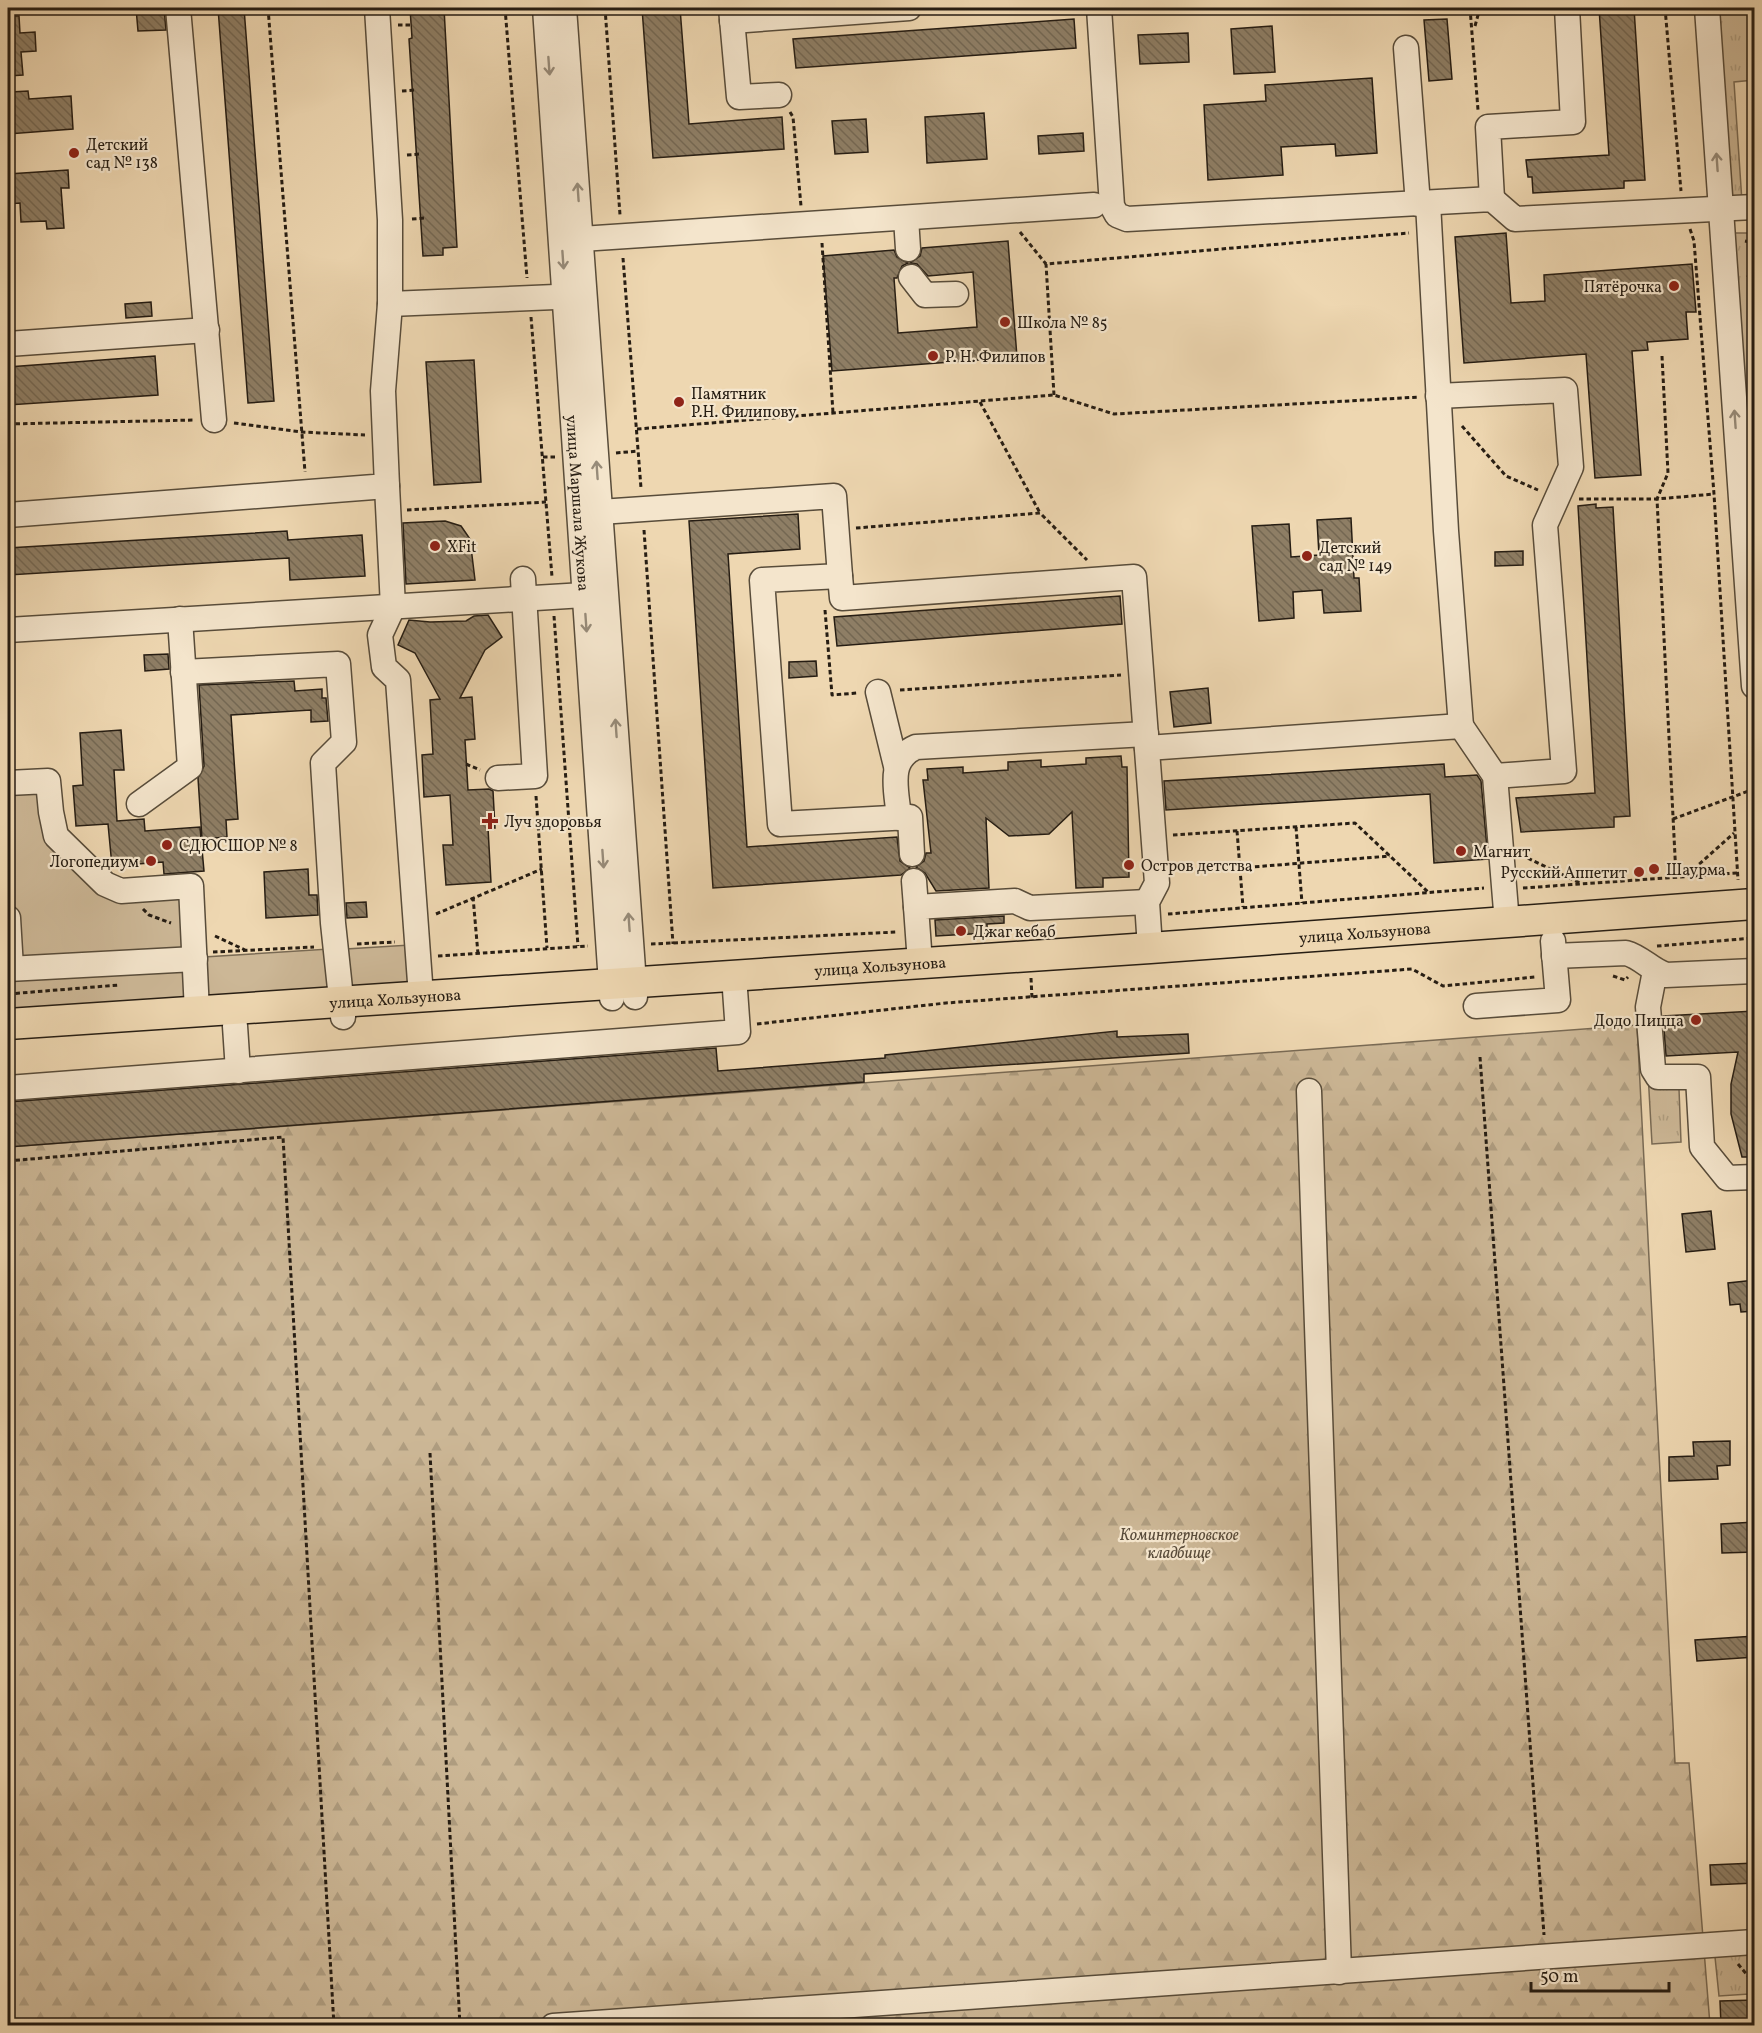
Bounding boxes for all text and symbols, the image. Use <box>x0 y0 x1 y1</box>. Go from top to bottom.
one-way arrow <box>544 55 555 75</box>
place label: Детский сад № 138 <box>86 135 158 175</box>
marker: Детский сад № 138 <box>67 146 81 160</box>
one-way arrow <box>1712 152 1723 172</box>
one-way arrow <box>572 183 583 203</box>
one-way arrow <box>558 250 569 270</box>
place label: Пятёрочка <box>1584 277 1662 299</box>
marker: Пятёрочка <box>1667 279 1681 293</box>
place label: Школа № 85 <box>1017 313 1107 335</box>
marker: Школа № 85 <box>998 315 1012 329</box>
place label: Р. Н. Филипов <box>945 347 1046 369</box>
marker: Р. Н. Филипов <box>926 349 940 363</box>
place label: Памятник Р.Н. Филипову <box>691 384 797 424</box>
marker: Памятник Р.Н. Филипову <box>672 395 686 409</box>
one-way arrow <box>1729 409 1740 429</box>
street label: улица Маршала Жукова <box>560 414 593 592</box>
one-way arrow <box>592 461 603 481</box>
place label: XFit <box>447 537 477 559</box>
place label: Детский сад № 149 <box>1319 538 1392 578</box>
marker: XFit <box>428 539 442 553</box>
marker: Детский сад № 149 <box>1300 549 1314 563</box>
one-way arrow <box>581 612 592 632</box>
one-way arrow <box>610 718 621 738</box>
marker: Луч здоровья <box>481 812 499 830</box>
place label: Луч здоровья <box>504 812 602 834</box>
place label: СДЮСШОР № 8 <box>179 836 298 858</box>
marker: СДЮСШОР № 8 <box>160 838 174 852</box>
place label: Магнит <box>1473 842 1530 864</box>
marker: Магнит <box>1454 844 1468 858</box>
one-way arrow <box>597 849 608 868</box>
place label: Логопедиум <box>49 852 139 874</box>
marker: Логопедиум <box>144 854 158 868</box>
place label: Остров детства <box>1141 856 1253 878</box>
marker: Остров детства <box>1122 858 1136 872</box>
place label: Шаурма <box>1666 860 1726 882</box>
marker: Шаурма <box>1647 862 1661 876</box>
place label: Русский Аппетит <box>1501 863 1627 885</box>
marker: Русский Аппетит <box>1632 865 1646 879</box>
one-way arrow <box>624 913 635 933</box>
street label: улица Хользунова <box>1298 919 1432 950</box>
place label: Джаг кебаб <box>973 922 1056 944</box>
marker: Джаг кебаб <box>954 924 968 938</box>
street label: улица Хользунова <box>813 953 947 983</box>
street label: улица Хользунова <box>329 985 462 1016</box>
place label: Додо Пицца <box>1594 1011 1684 1033</box>
marker: Додо Пицца <box>1689 1013 1703 1027</box>
park label: Коминтерновское кладбище <box>1119 1525 1239 1565</box>
scale bar <box>1531 1955 1669 1993</box>
text: 50 m <box>1540 1965 1579 1990</box>

